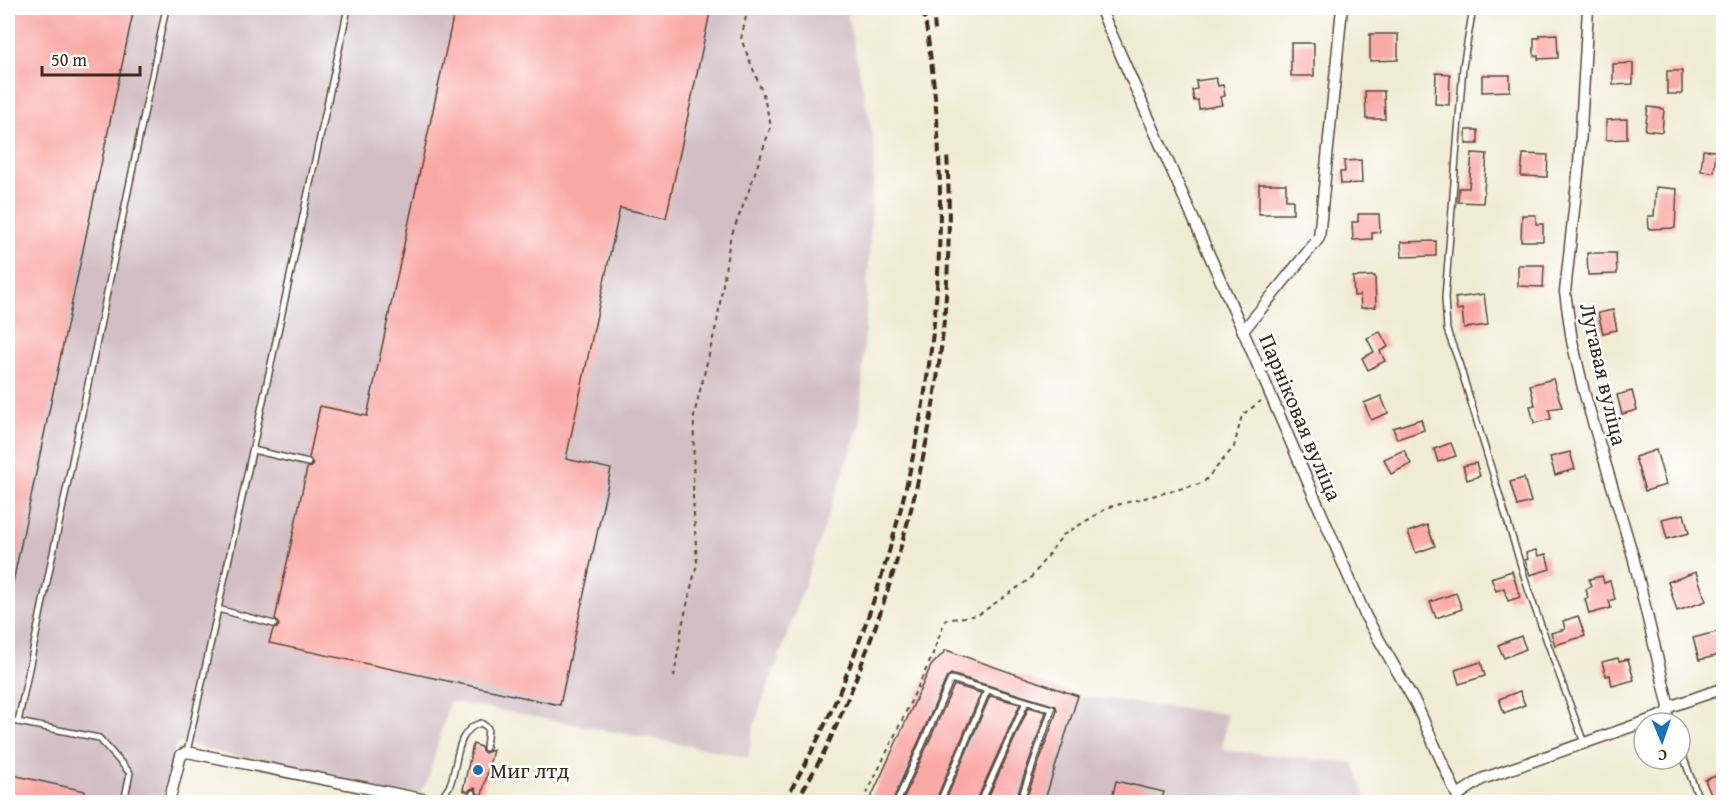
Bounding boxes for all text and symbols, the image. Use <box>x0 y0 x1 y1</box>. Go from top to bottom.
scale bar <box>42 39 140 77</box>
text: 50 m <box>51 46 87 73</box>
street label: Лугавая вуліца <box>1572 300 1636 449</box>
street label: Парніковая вуліца <box>1251 329 1351 506</box>
north arrow <box>1632 711 1692 771</box>
text: С <box>1658 744 1667 768</box>
place label: Миг лтд <box>490 754 569 786</box>
marker: Миг лтд <box>471 763 485 777</box>

